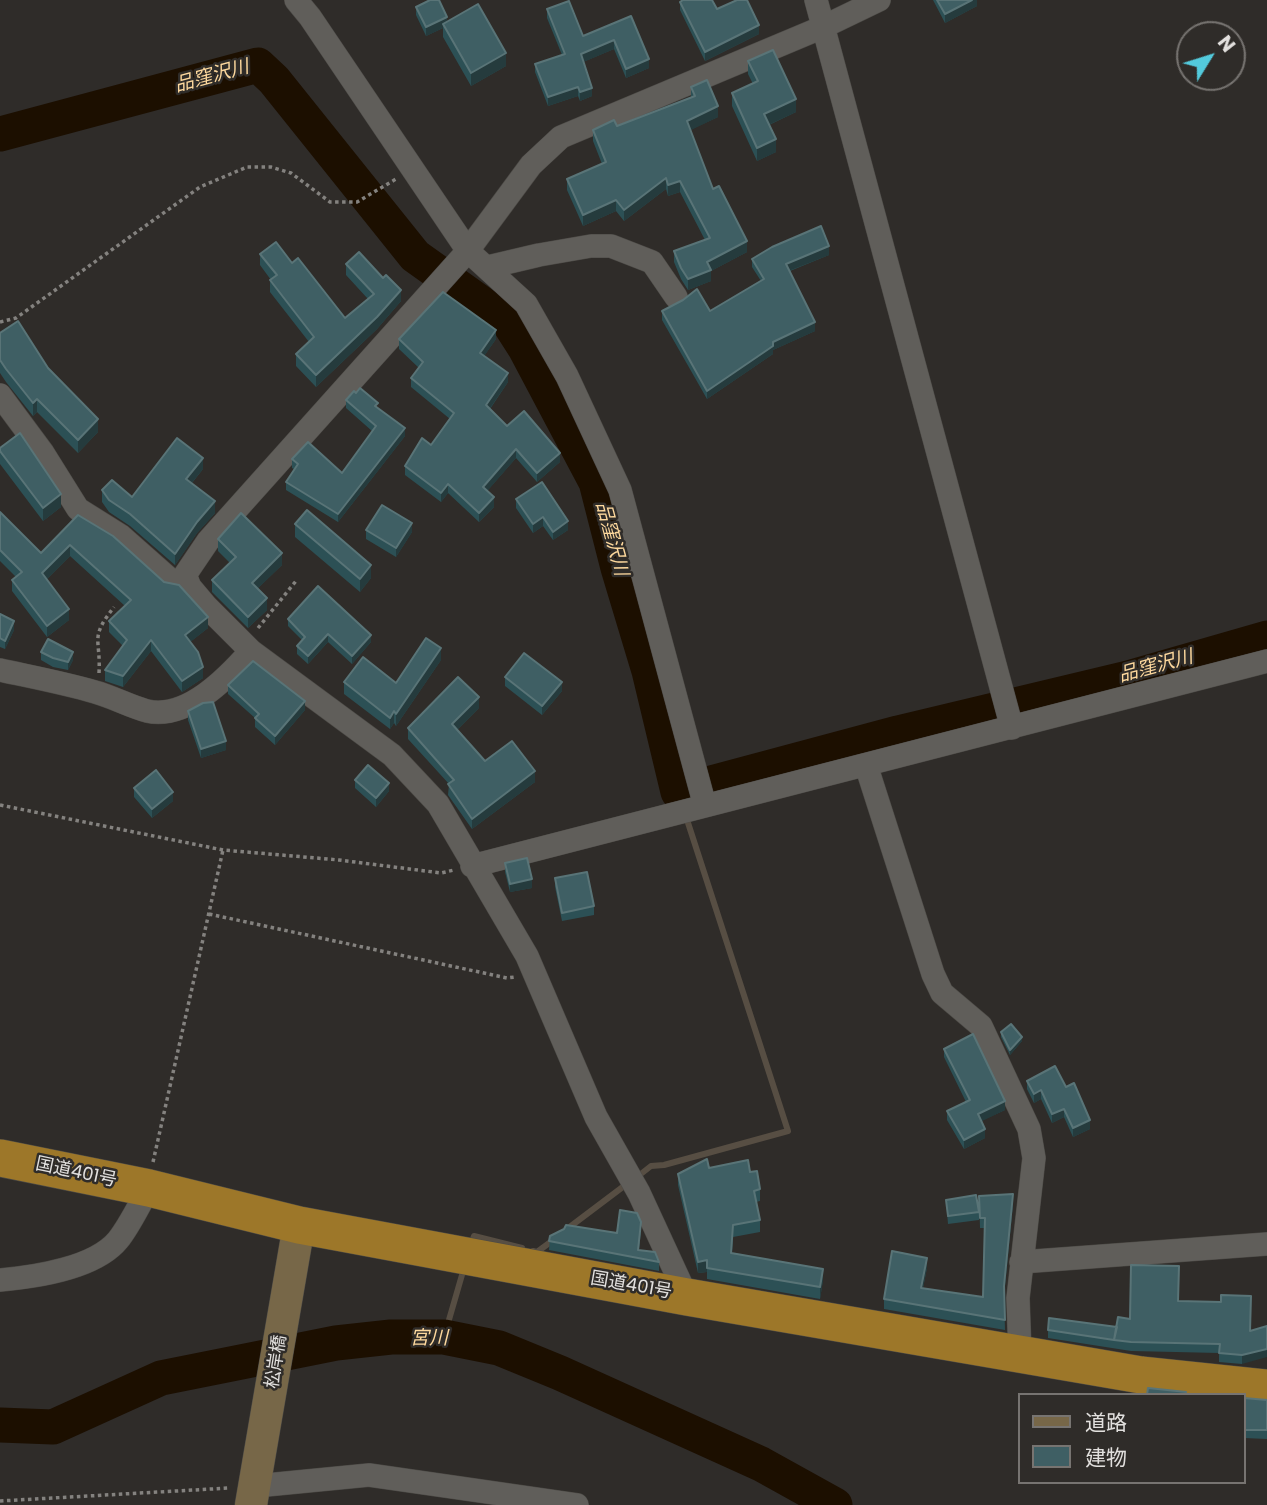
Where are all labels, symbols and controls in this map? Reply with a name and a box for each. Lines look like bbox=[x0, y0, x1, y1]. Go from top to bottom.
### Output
north arrow bbox=[1176, 21, 1246, 91]
text: N bbox=[1211, 30, 1241, 58]
water label: 品窪沢川 bbox=[172, 56, 252, 98]
water label: 品窪沢川 bbox=[590, 499, 632, 579]
water label: 品窪沢川 bbox=[1116, 646, 1196, 688]
street label: 国道401号 bbox=[33, 1154, 119, 1192]
street label: 国道401号 bbox=[589, 1268, 673, 1304]
water label: 宮川 bbox=[410, 1328, 448, 1350]
street label: 松岸橋 bbox=[262, 1334, 292, 1390]
legend bbox=[1018, 1393, 1246, 1484]
text: 道路 bbox=[1085, 1408, 1127, 1437]
text: 建物 bbox=[1085, 1443, 1127, 1472]

